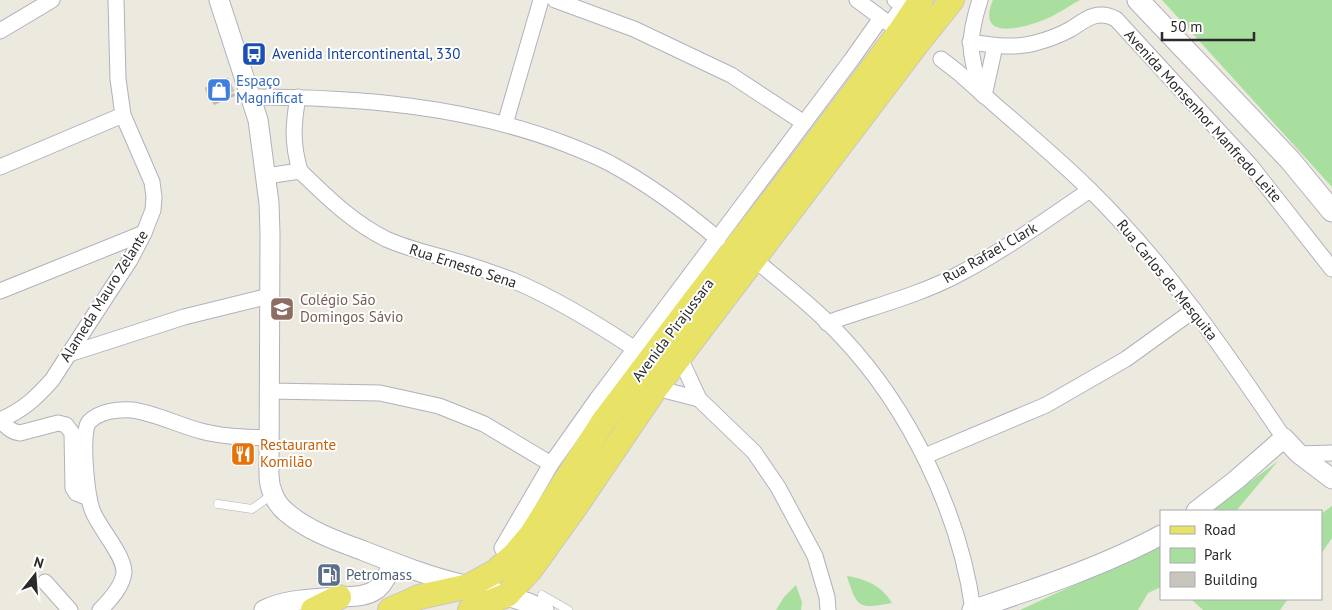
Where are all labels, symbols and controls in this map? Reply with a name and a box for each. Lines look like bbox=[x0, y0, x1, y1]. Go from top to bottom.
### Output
scale bar bbox=[1162, 10, 1254, 42]
text: 50 m bbox=[1170, 17, 1203, 36]
street label: Avenida Monsenhor Manfredo Leite bbox=[1121, 25, 1286, 206]
bus stop icon: Avenida Intercontinental, 330 bbox=[241, 41, 267, 67]
place label: Avenida Intercontinental, 330 bbox=[272, 44, 460, 63]
place label: Espaço Magníficat bbox=[236, 71, 303, 107]
shop icon: Espaço Magníficat bbox=[206, 77, 232, 103]
street label: Rua Carlos de Mesquita bbox=[1113, 215, 1222, 344]
street label: Rua Rafael Clark bbox=[939, 218, 1041, 287]
street label: Alameda Mauro Zelante bbox=[55, 226, 152, 365]
street label: Rua Ernesto Sena bbox=[407, 239, 519, 292]
street label: Avenida Pirajussara bbox=[628, 274, 718, 385]
place label: Colégio São Domingos Sávio bbox=[300, 290, 403, 326]
school or university icon: Colégio São Domingos Sávio bbox=[269, 296, 295, 322]
place label: Restaurante Komilão bbox=[260, 435, 336, 471]
restaurant icon: Restaurante Komilão bbox=[230, 441, 256, 467]
legend bbox=[1160, 510, 1322, 600]
text: Road bbox=[1204, 520, 1236, 539]
text: Park bbox=[1204, 545, 1232, 564]
north arrow bbox=[10, 550, 60, 600]
text: N bbox=[32, 553, 46, 573]
fuel station icon: Petromass bbox=[316, 562, 342, 588]
place label: Petromass bbox=[346, 565, 412, 584]
text: Building bbox=[1204, 570, 1258, 589]

